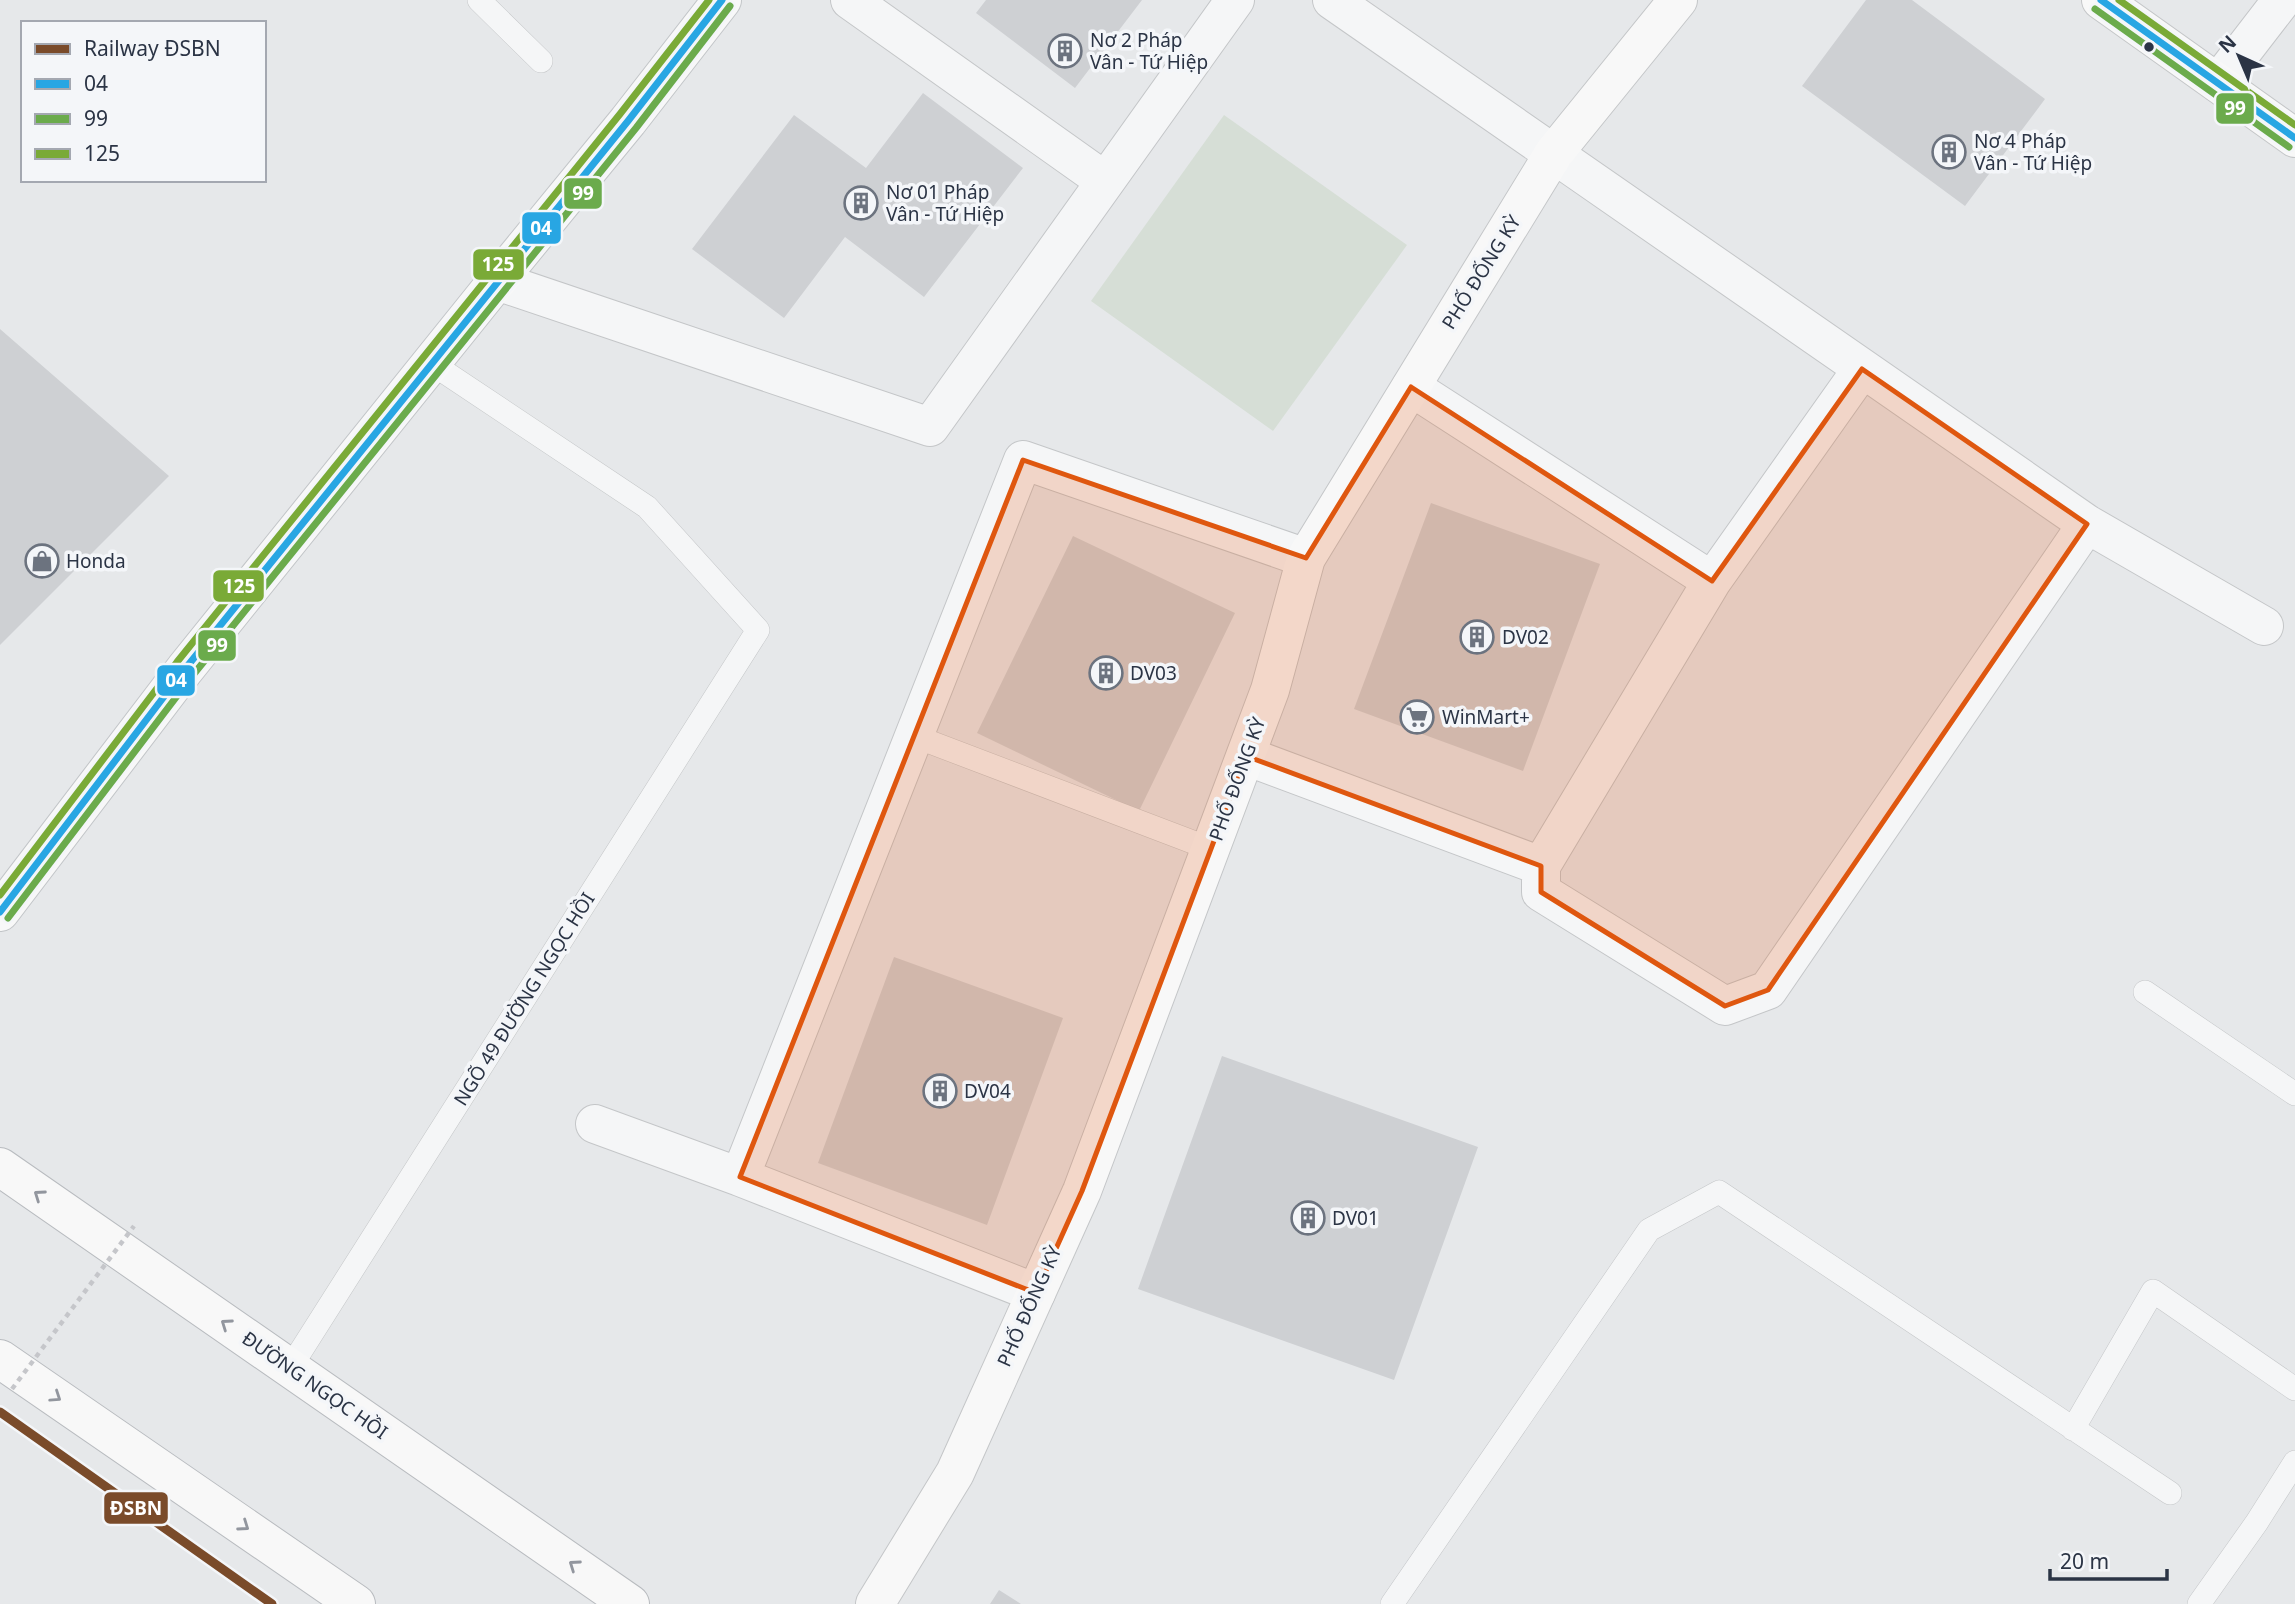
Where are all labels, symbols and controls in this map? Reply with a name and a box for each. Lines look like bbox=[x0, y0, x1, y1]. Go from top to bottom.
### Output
legend bbox=[21, 21, 266, 182]
north arrow bbox=[2204, 21, 2274, 91]
place label: Nơ 2 Pháp Vân - Tứ Hiệp bbox=[1090, 27, 1208, 75]
text: N bbox=[2213, 29, 2242, 58]
building icon: Nơ 2 Pháp Vân - Tứ Hiệp bbox=[1046, 32, 1084, 70]
text: Railway ĐSBN bbox=[84, 34, 221, 62]
unlabelled marker bbox=[2142, 40, 2156, 54]
text: 04 bbox=[84, 69, 108, 97]
line badge: 99 bbox=[2215, 92, 2255, 125]
text: 99 bbox=[2224, 95, 2246, 121]
text: 99 bbox=[84, 104, 108, 132]
place label: Nơ 4 Pháp Vân - Tứ Hiệp bbox=[1974, 128, 2092, 176]
building icon: Nơ 4 Pháp Vân - Tứ Hiệp bbox=[1930, 133, 1968, 171]
text: 125 bbox=[84, 139, 120, 167]
line badge: 99 bbox=[563, 177, 603, 210]
place label: Nơ 01 Pháp Vân - Tứ Hiệp bbox=[886, 179, 1004, 227]
text: 99 bbox=[572, 180, 594, 206]
building icon: Nơ 01 Pháp Vân - Tứ Hiệp bbox=[842, 184, 880, 222]
street label: PHỐ ĐỐNG KỲ bbox=[1436, 210, 1527, 334]
line badge: 04 bbox=[521, 211, 562, 245]
text: 04 bbox=[530, 215, 552, 241]
line badge: 125 bbox=[472, 248, 525, 281]
text: 125 bbox=[482, 251, 514, 277]
shop icon: Honda bbox=[23, 542, 61, 580]
place label: Honda bbox=[66, 548, 126, 574]
line badge: 125 bbox=[212, 569, 265, 603]
text: 125 bbox=[223, 573, 255, 599]
building icon: DV02 bbox=[1458, 618, 1496, 656]
place label: DV02 bbox=[1502, 624, 1549, 650]
line badge: 99 bbox=[197, 629, 237, 662]
text: 99 bbox=[206, 632, 228, 658]
building icon: DV03 bbox=[1087, 654, 1125, 692]
place label: DV03 bbox=[1130, 660, 1177, 686]
line badge: 04 bbox=[156, 664, 196, 697]
text: 04 bbox=[165, 667, 187, 693]
supermarket icon: WinMart+ bbox=[1398, 698, 1436, 736]
place label: WinMart+ bbox=[1442, 704, 1530, 730]
street label: PHỐ ĐỐNG KỲ bbox=[1203, 713, 1271, 844]
street label: NGÕ 49 ĐƯỜNG NGỌC HỒI bbox=[448, 887, 600, 1111]
building icon: DV04 bbox=[921, 1072, 959, 1110]
place label: DV04 bbox=[964, 1078, 1011, 1104]
one-way arrow bbox=[34, 1190, 47, 1203]
building icon: DV01 bbox=[1289, 1199, 1327, 1237]
place label: DV01 bbox=[1332, 1205, 1379, 1231]
street label: PHỐ ĐỐNG KỲ bbox=[991, 1241, 1067, 1371]
one-way arrow bbox=[221, 1320, 234, 1332]
street label: ĐƯỜNG NGỌC HỒI bbox=[237, 1325, 393, 1445]
one-way arrow bbox=[49, 1389, 62, 1402]
line badge: ĐSBN bbox=[103, 1491, 169, 1525]
text: ĐSBN bbox=[110, 1495, 162, 1521]
one-way arrow bbox=[236, 1518, 249, 1530]
scale bar bbox=[2050, 1538, 2167, 1582]
text: 20 m bbox=[2060, 1547, 2109, 1575]
one-way arrow bbox=[569, 1561, 582, 1573]

